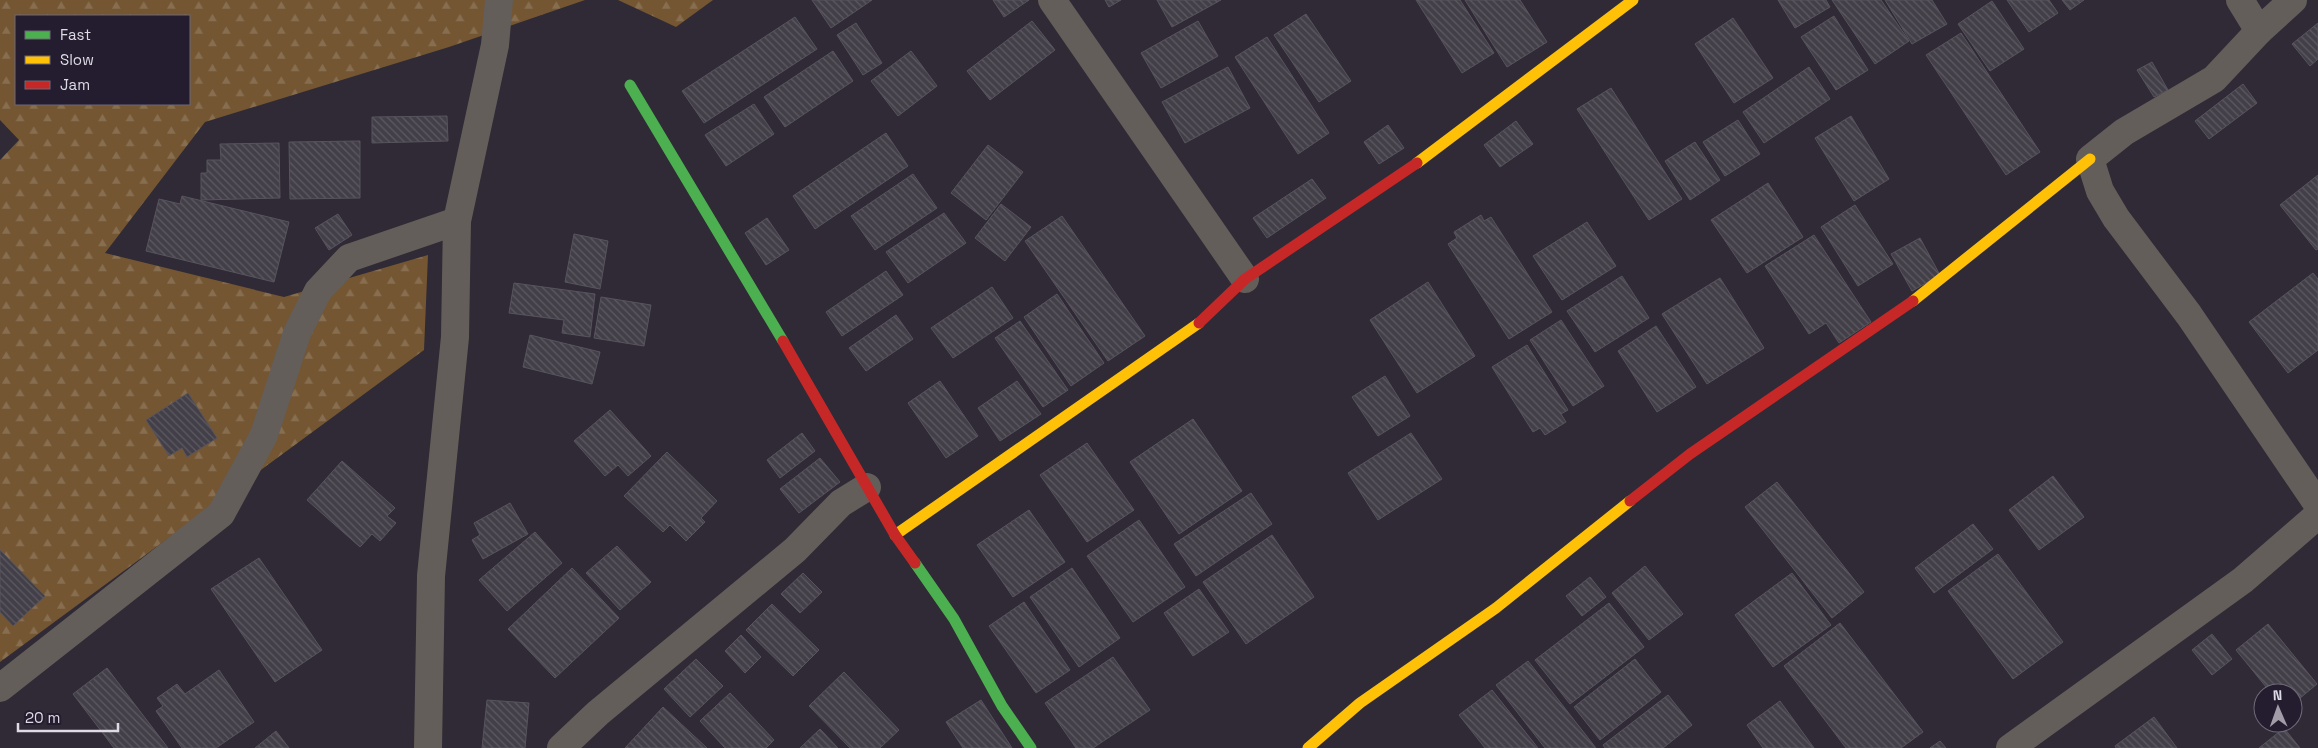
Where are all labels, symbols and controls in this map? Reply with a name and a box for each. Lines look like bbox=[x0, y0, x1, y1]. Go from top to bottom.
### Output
legend bbox=[15, 15, 190, 105]
text: Fast bbox=[60, 25, 91, 44]
text: Slow bbox=[60, 50, 94, 69]
text: Jam bbox=[60, 75, 90, 94]
north arrow bbox=[2253, 683, 2303, 733]
text: N bbox=[2273, 686, 2283, 704]
scale bar bbox=[18, 700, 118, 732]
text: 20 m bbox=[25, 708, 60, 727]

